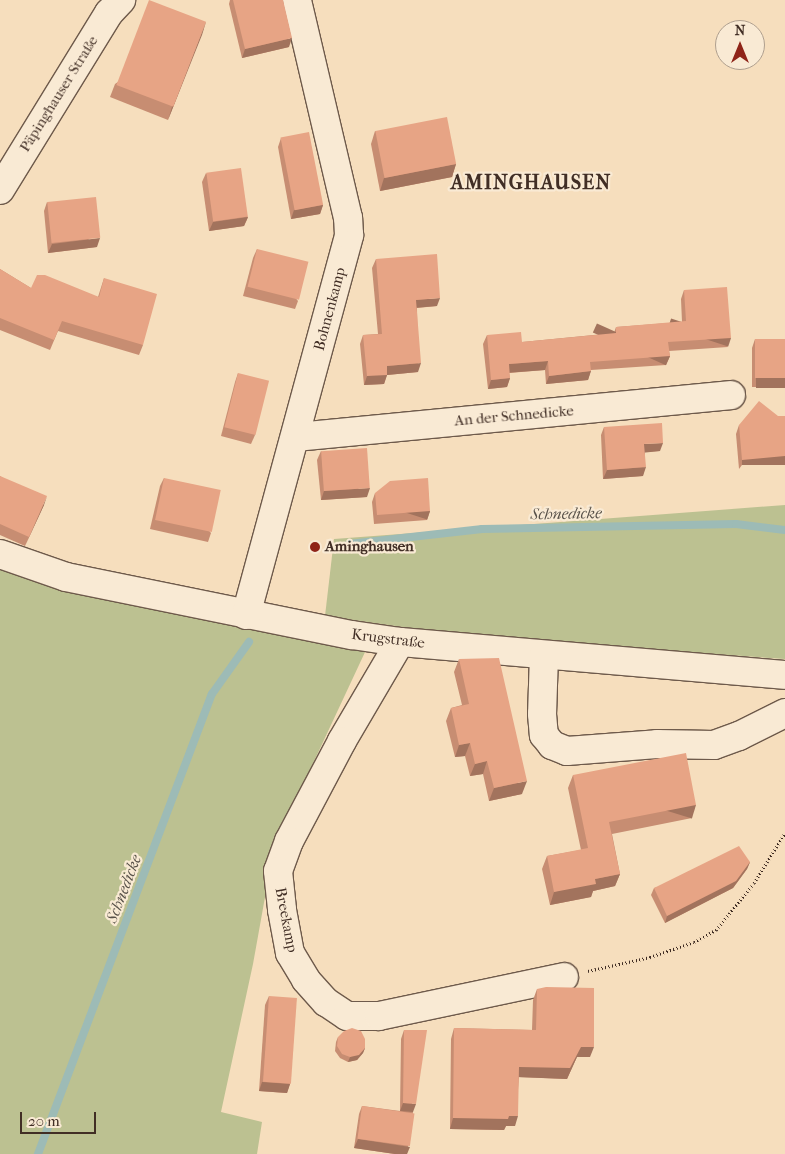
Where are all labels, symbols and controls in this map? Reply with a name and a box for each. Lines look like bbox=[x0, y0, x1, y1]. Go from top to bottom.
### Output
north arrow bbox=[715, 20, 765, 70]
text: N bbox=[735, 22, 745, 39]
street label: Päpinghauser Straße bbox=[16, 33, 102, 155]
district label: AMINGHAUSEN bbox=[449, 170, 613, 194]
street label: Bohnenkamp bbox=[310, 265, 350, 353]
street label: An der Schnedicke bbox=[454, 402, 574, 430]
water label: Schnedicke bbox=[530, 504, 602, 524]
place label: Aminghausen bbox=[325, 538, 414, 556]
marker: Aminghausen bbox=[309, 541, 321, 553]
street label: Krugstraße bbox=[350, 626, 426, 652]
water label: Schnedicke bbox=[102, 852, 146, 926]
street label: Breekamp bbox=[271, 886, 301, 954]
scale bar bbox=[22, 1102, 99, 1134]
text: 20 m bbox=[28, 1112, 60, 1130]

